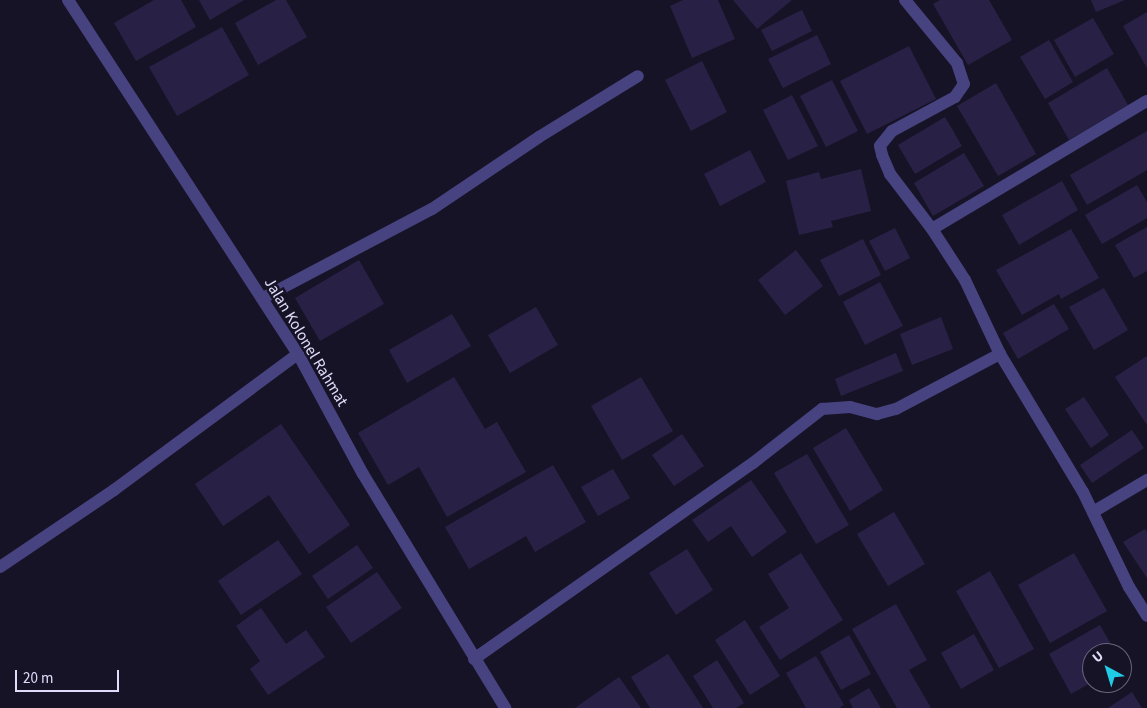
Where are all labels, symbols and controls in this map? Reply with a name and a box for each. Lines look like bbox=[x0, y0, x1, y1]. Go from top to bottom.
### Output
street label: Jalan Kolonel Rahmat bbox=[260, 274, 352, 410]
north arrow bbox=[1082, 643, 1132, 693]
text: U bbox=[1088, 646, 1108, 668]
scale bar bbox=[18, 660, 121, 692]
text: 20 m bbox=[23, 668, 53, 689]

